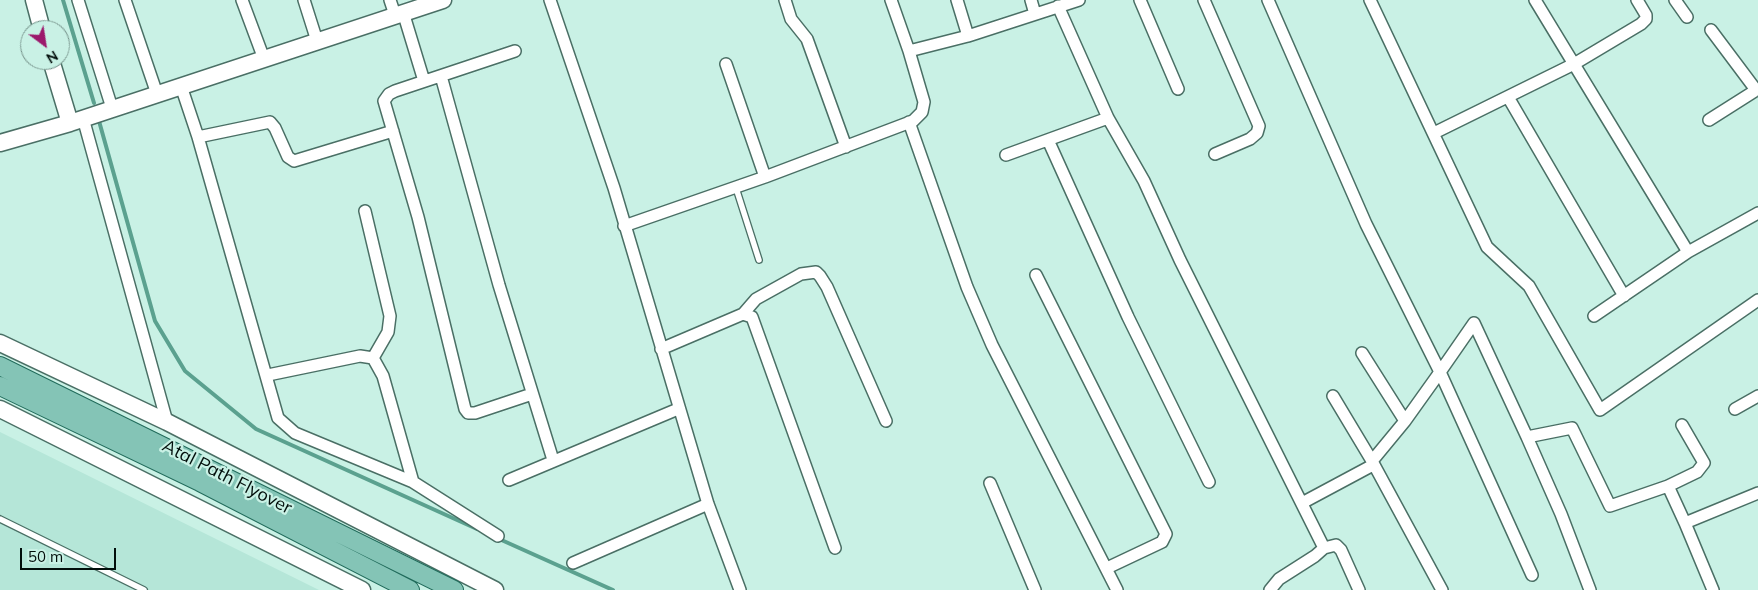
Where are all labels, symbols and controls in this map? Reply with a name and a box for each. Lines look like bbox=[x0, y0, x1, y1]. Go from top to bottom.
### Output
north arrow bbox=[20, 20, 70, 70]
text: N bbox=[43, 47, 61, 67]
street label: Atal Path Flyover bbox=[159, 435, 295, 519]
scale bar bbox=[22, 538, 119, 570]
text: 50 m bbox=[28, 547, 63, 566]

